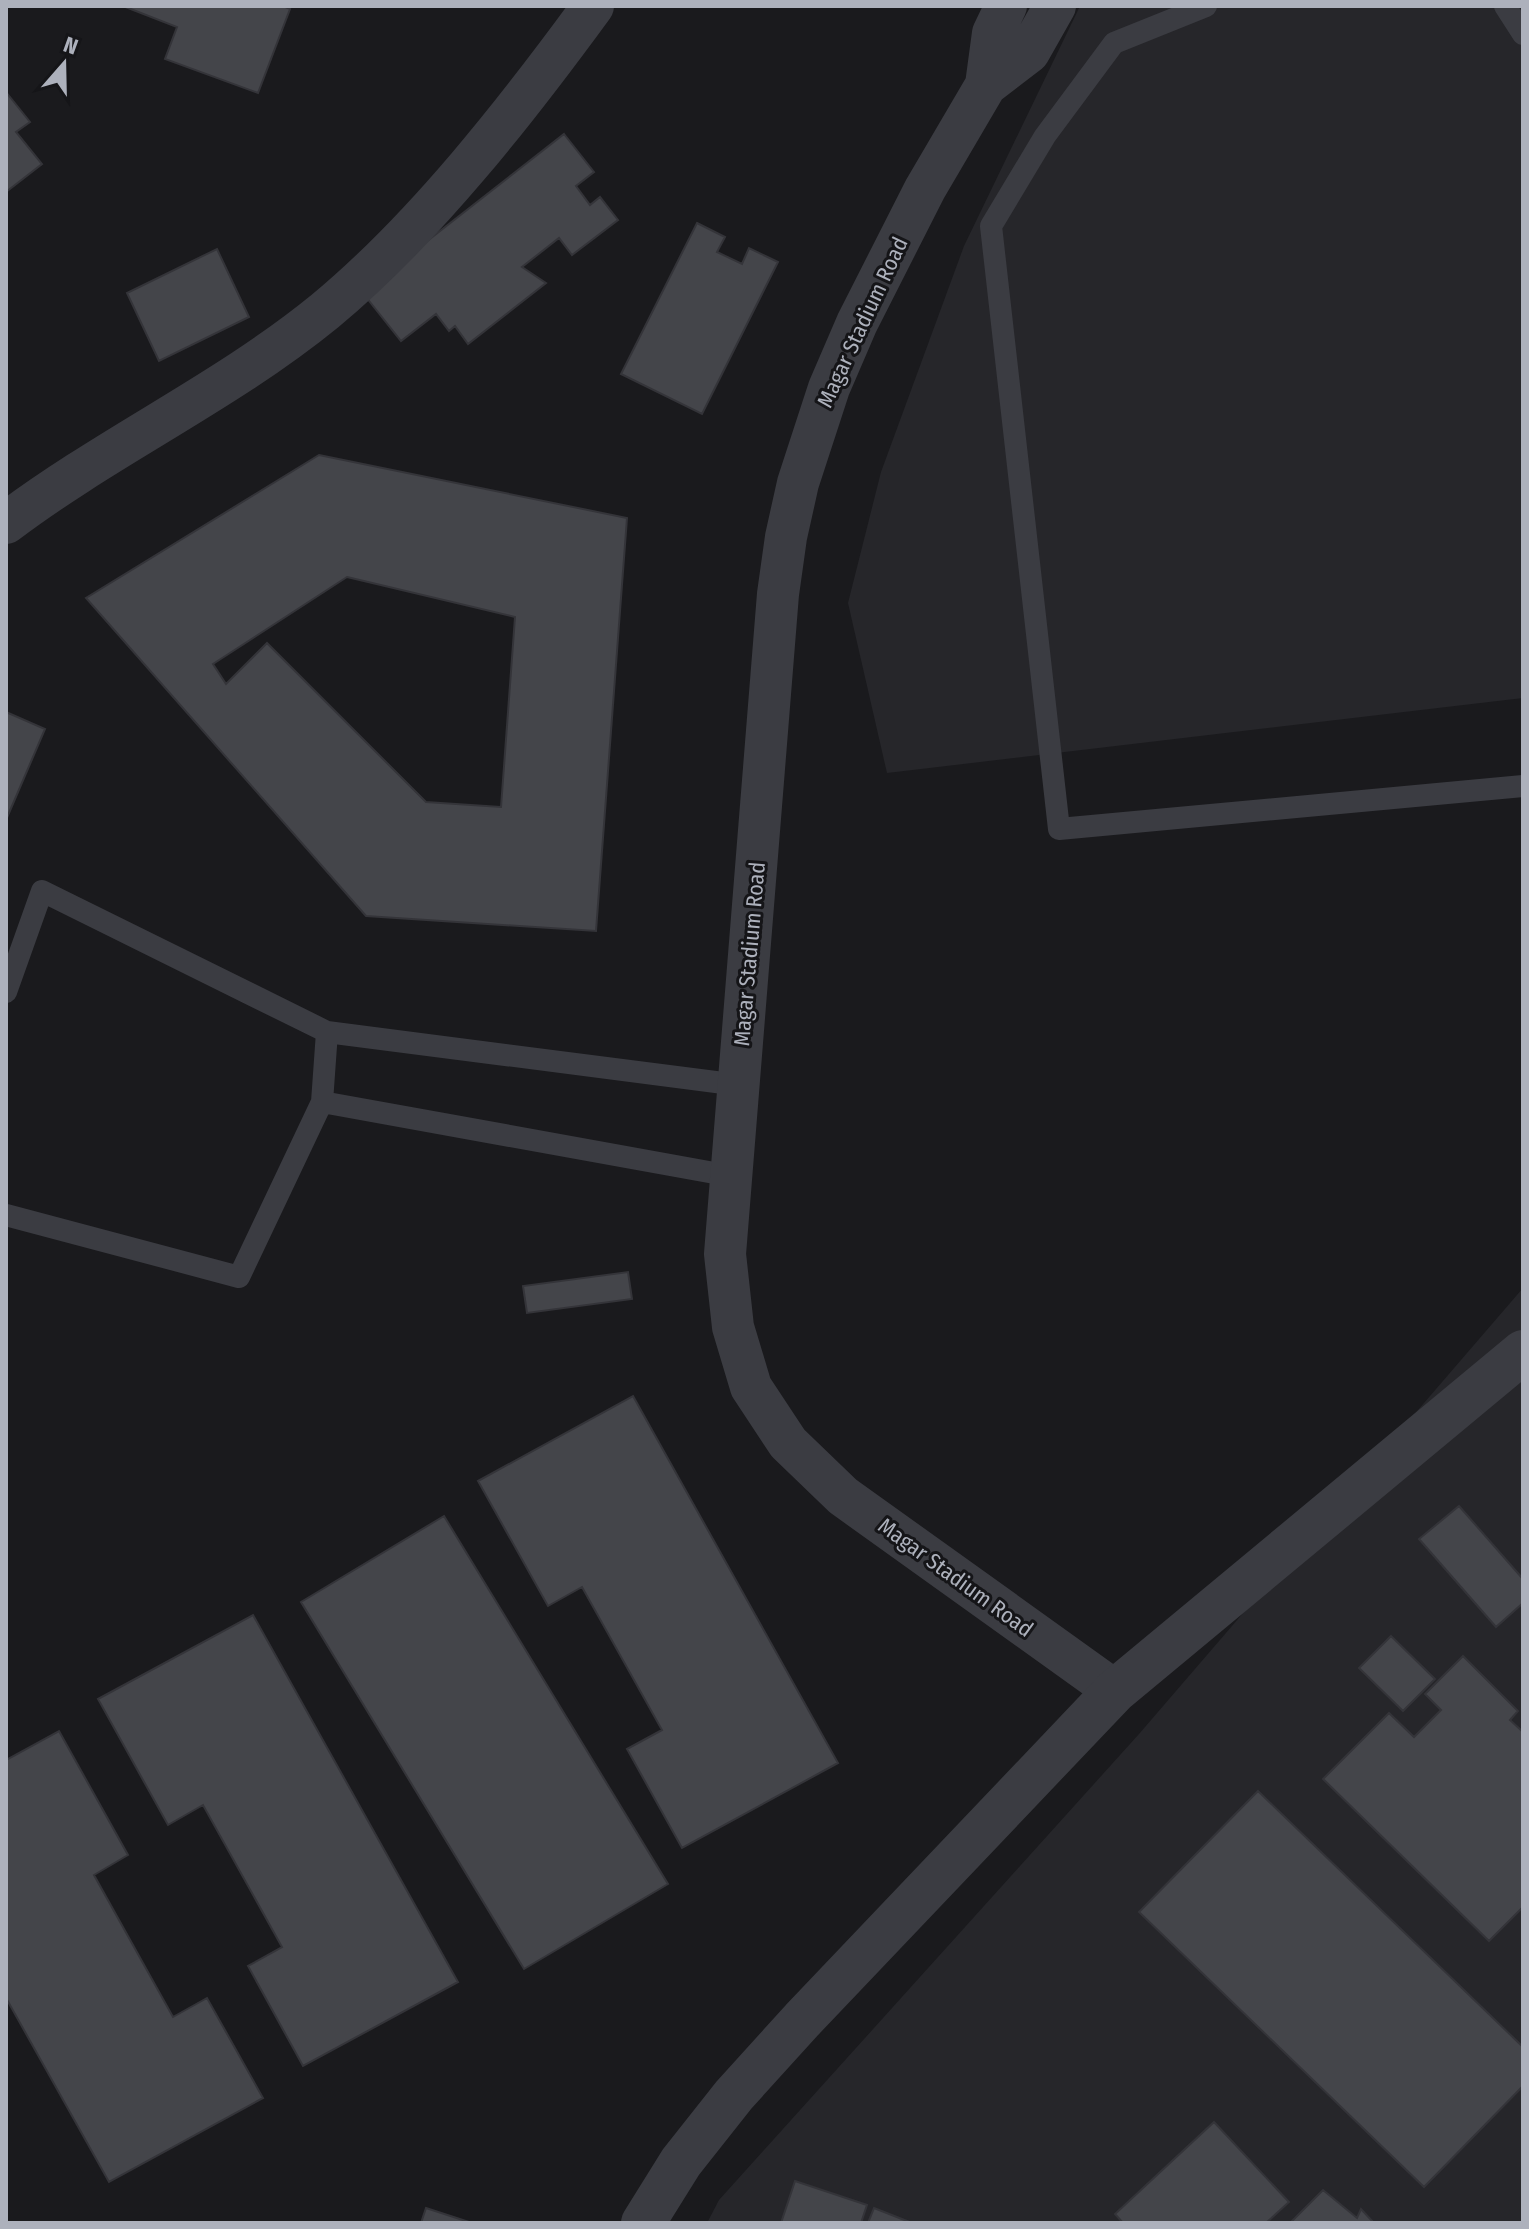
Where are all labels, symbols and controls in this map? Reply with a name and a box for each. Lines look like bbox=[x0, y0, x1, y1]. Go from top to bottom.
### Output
north arrow bbox=[24, 24, 104, 104]
text: N bbox=[60, 31, 81, 61]
street label: Magar Stadium Road bbox=[811, 233, 914, 412]
street label: Magar Stadium Road bbox=[728, 861, 771, 1047]
street label: Magar Stadium Road bbox=[873, 1512, 1038, 1643]

